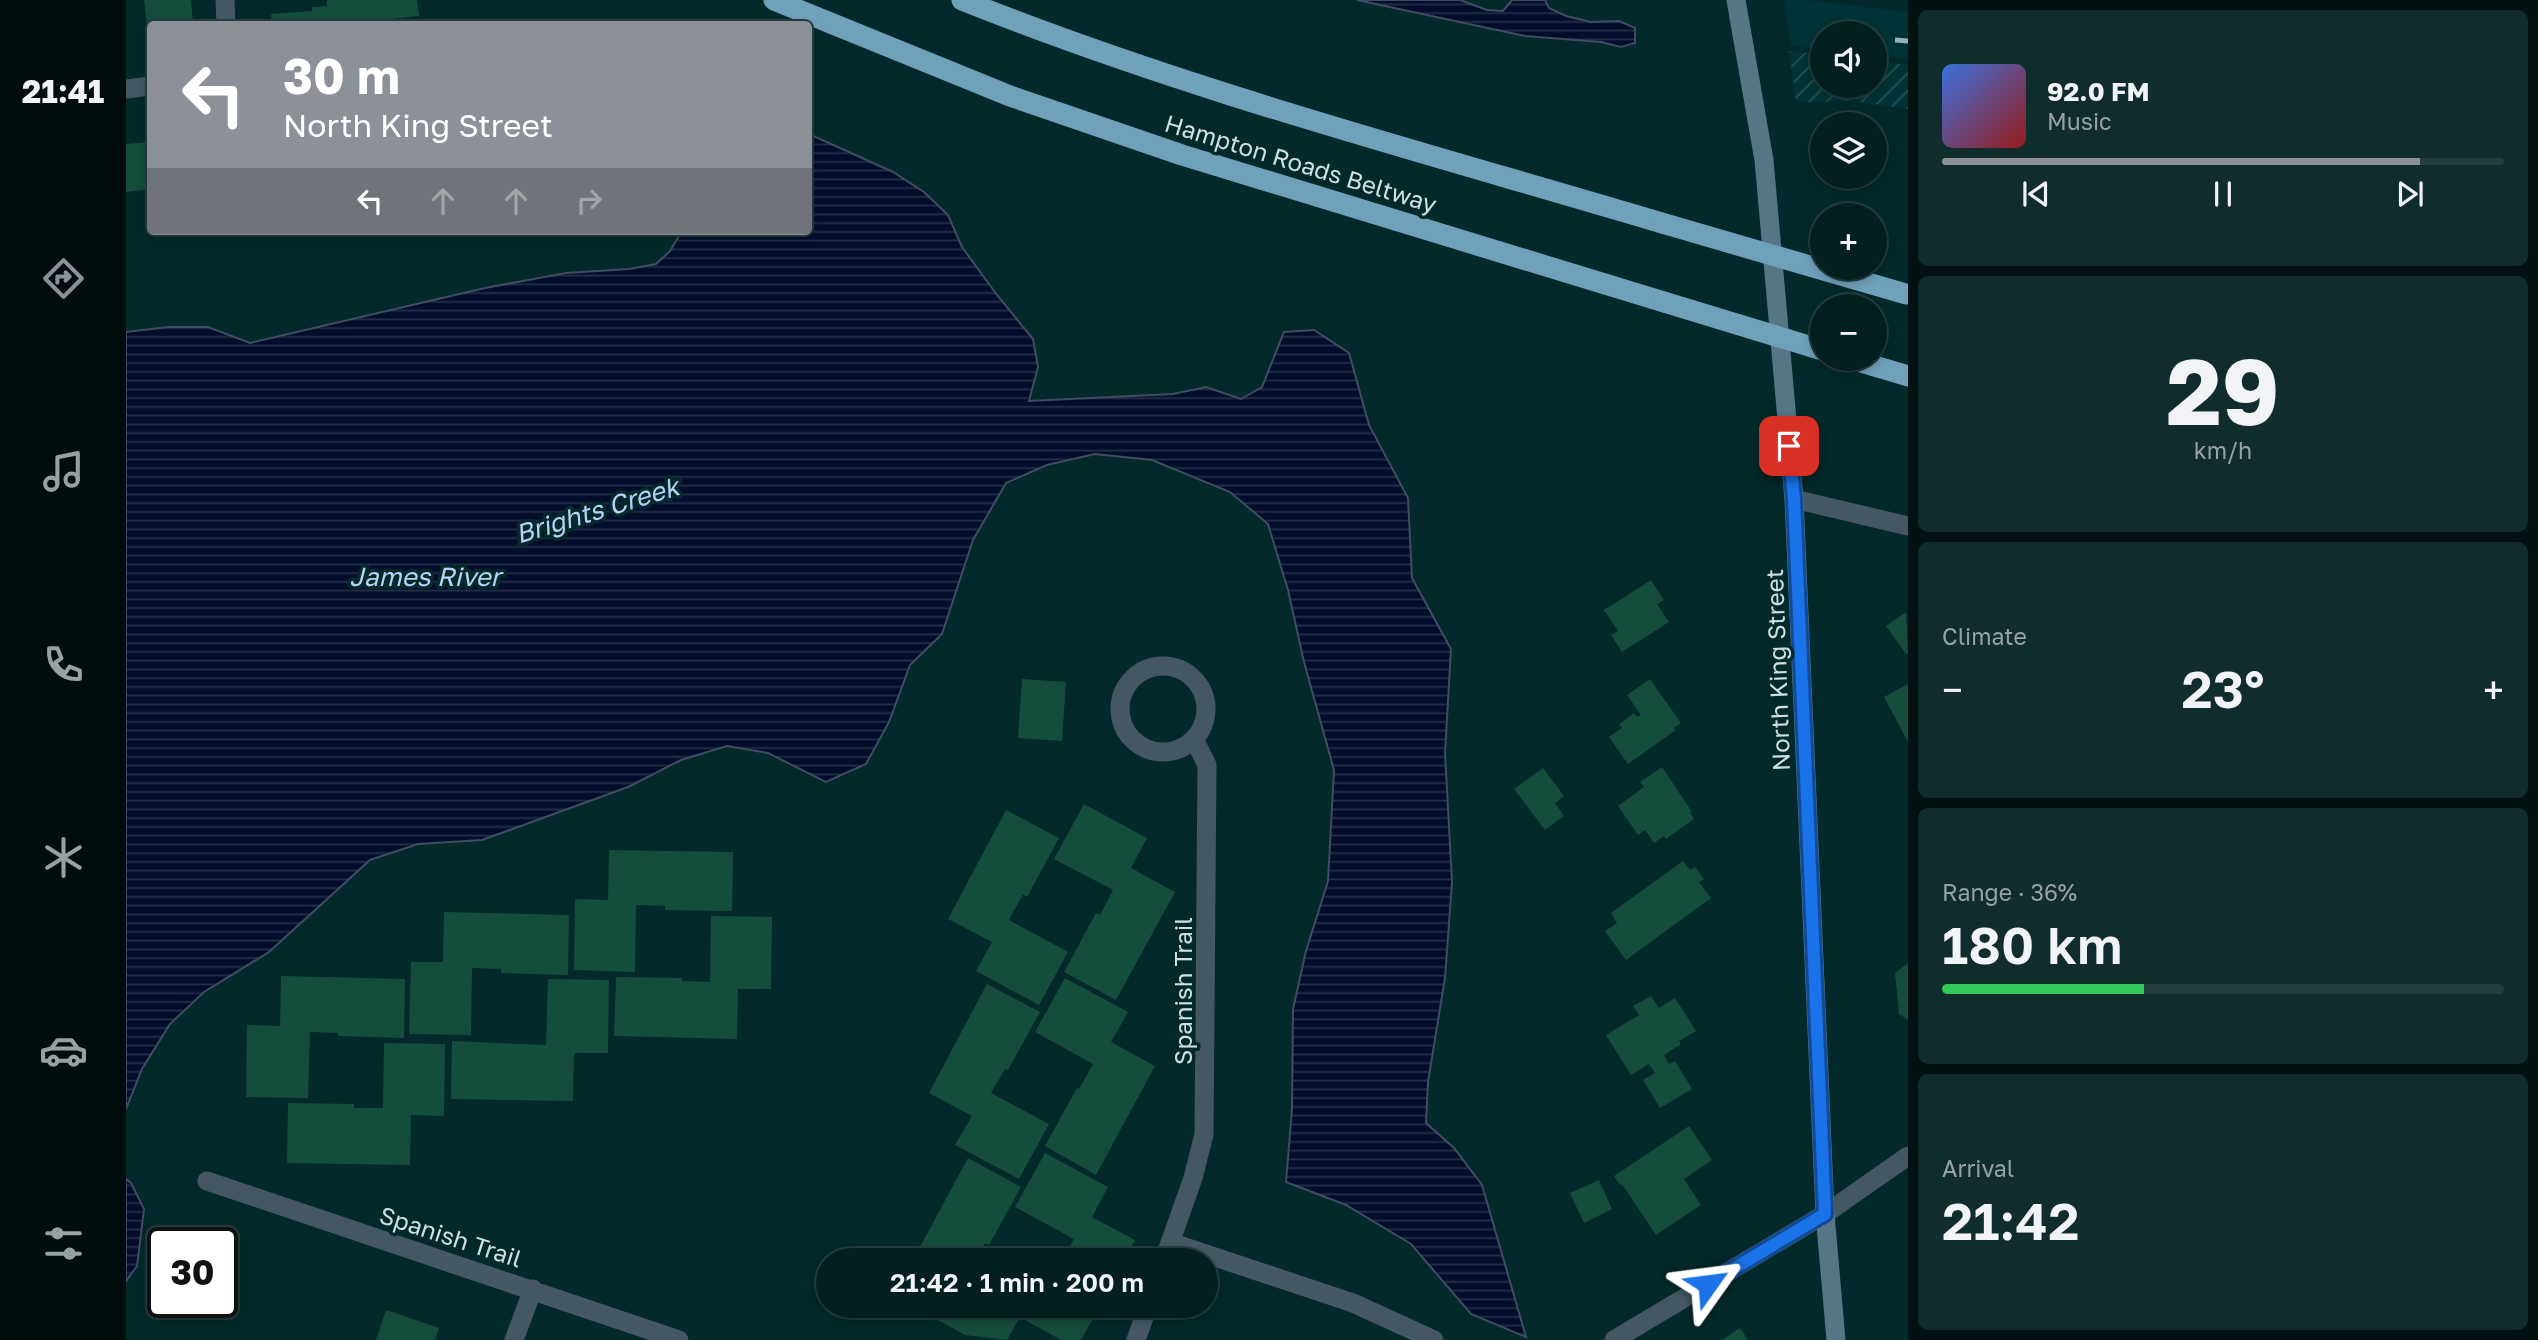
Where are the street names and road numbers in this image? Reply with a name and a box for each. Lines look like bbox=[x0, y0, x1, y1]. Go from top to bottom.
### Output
street label: Hampton Roads Beltway bbox=[1162, 108, 1440, 218]
street label: North King Street bbox=[1759, 568, 1795, 772]
street label: Spanish Trail bbox=[1168, 917, 1197, 1065]
street label: Spanish Trail bbox=[376, 1199, 526, 1273]

